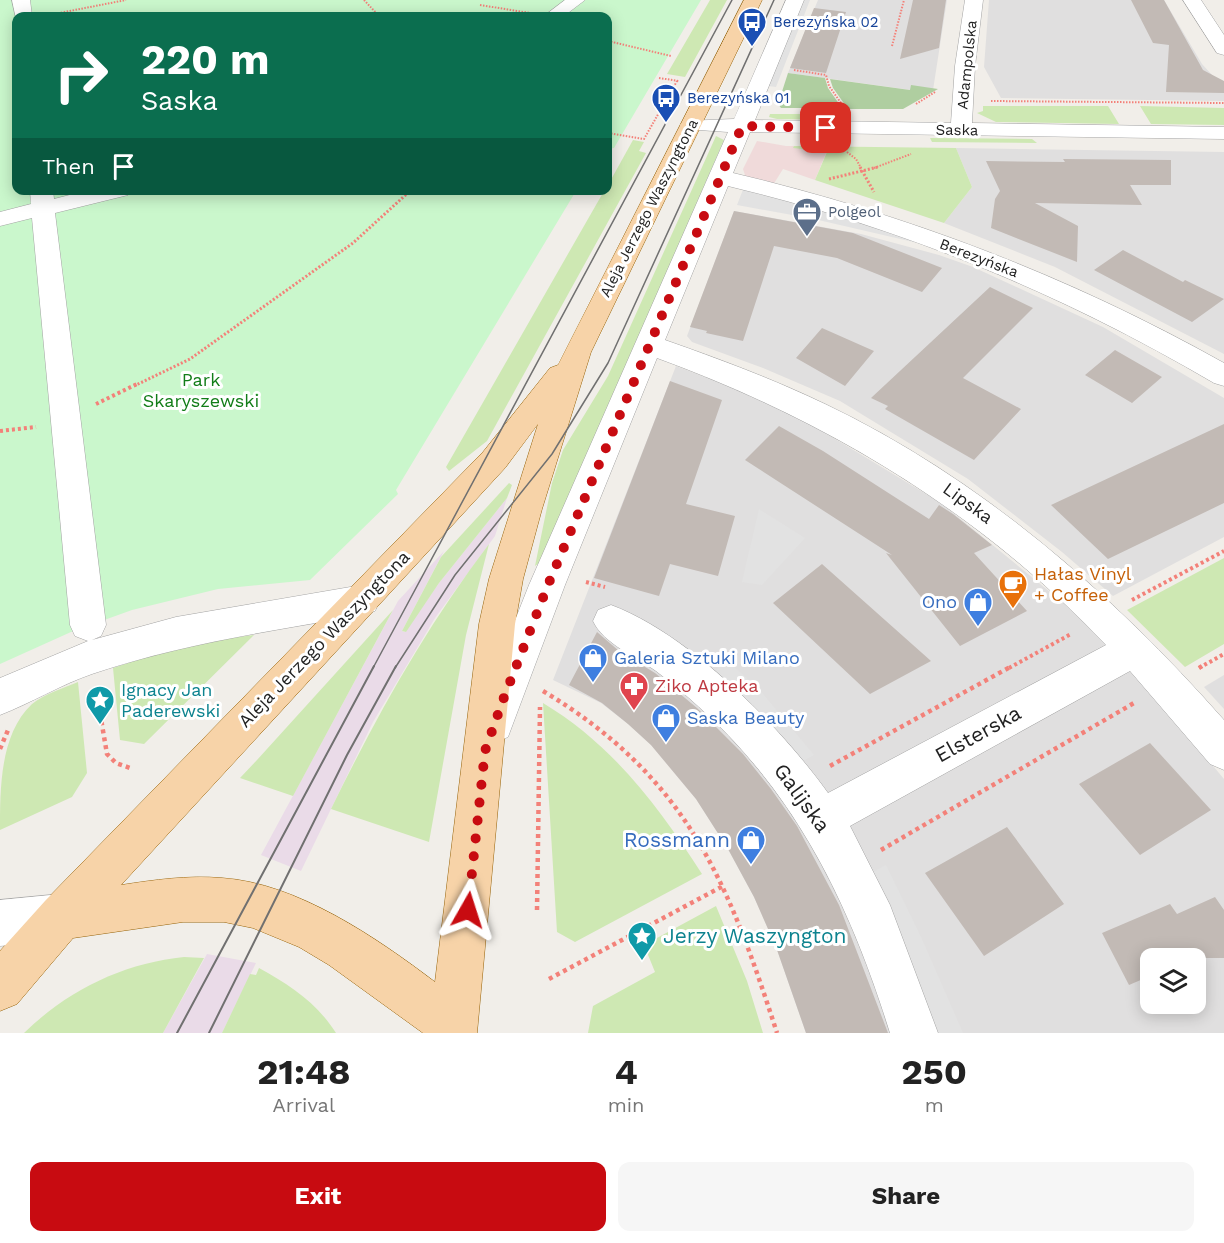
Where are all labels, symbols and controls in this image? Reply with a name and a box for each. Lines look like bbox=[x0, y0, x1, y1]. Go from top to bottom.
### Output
bus stop icon: Berezyńska 02 bbox=[736, 6, 768, 48]
place label: Berezyńska 02 bbox=[773, 13, 879, 31]
street label: Adampolska bbox=[953, 19, 981, 111]
text: 220 m bbox=[141, 35, 270, 84]
icon: right bbox=[42, 36, 120, 114]
bus stop icon: Berezyńska 01 bbox=[650, 82, 682, 124]
text: Saska bbox=[141, 85, 218, 117]
place label: Berezyńska 01 bbox=[687, 89, 790, 107]
pin bbox=[800, 102, 851, 153]
icon: arrive bbox=[809, 111, 842, 144]
street label: Aleja Jerzego Waszyngtona bbox=[596, 115, 702, 300]
street label: Saska bbox=[935, 121, 979, 139]
icon: arrive bbox=[107, 150, 140, 183]
text: Then bbox=[42, 154, 95, 179]
office icon: Polgeol bbox=[791, 196, 823, 238]
place label: Polgeol bbox=[828, 203, 881, 221]
street label: Berezyńska bbox=[937, 235, 1021, 281]
park label: Park Skaryszewski bbox=[143, 369, 259, 411]
street label: Lipska bbox=[939, 477, 997, 528]
street label: Aleja Jerzego Waszyngtona bbox=[234, 546, 414, 731]
place label: Hałas Vinyl + Coffee bbox=[1034, 563, 1132, 605]
cafe icon: Hałas Vinyl + Coffee bbox=[997, 568, 1029, 610]
shop icon: Ono bbox=[962, 586, 994, 628]
place label: Ono bbox=[922, 591, 957, 612]
shop icon: Galeria Sztuki Milano bbox=[577, 642, 609, 684]
place label: Galeria Sztuki Milano bbox=[614, 647, 800, 668]
pharmacy icon: Ziko Apteka bbox=[618, 670, 650, 712]
place label: Ziko Apteka bbox=[655, 675, 758, 696]
place label: Ignacy Jan Paderewski bbox=[121, 679, 220, 721]
place icon: Ignacy Jan Paderewski bbox=[84, 684, 116, 726]
street label: Elsterska bbox=[930, 700, 1025, 767]
shop icon: Saska Beauty bbox=[650, 702, 682, 744]
place label: Saska Beauty bbox=[687, 707, 805, 728]
street label: Galijska bbox=[769, 758, 836, 837]
shop icon: Rossmann bbox=[735, 824, 767, 866]
place label: Rossmann bbox=[624, 827, 730, 852]
position arrow bbox=[436, 878, 500, 942]
place icon: Jerzy Waszyngton bbox=[626, 920, 658, 962]
place label: Jerzy Waszyngton bbox=[663, 923, 847, 948]
map controls bbox=[1140, 948, 1206, 1014]
button: layers bbox=[1140, 948, 1206, 1014]
text: 21:48 bbox=[257, 1051, 351, 1093]
text: 4 bbox=[614, 1051, 638, 1093]
text: 250 bbox=[901, 1051, 967, 1093]
text: Arrival bbox=[273, 1093, 335, 1117]
text: min bbox=[608, 1093, 644, 1117]
text: m bbox=[925, 1093, 944, 1117]
button: Exit bbox=[30, 1162, 606, 1231]
button: Share bbox=[618, 1162, 1194, 1231]

